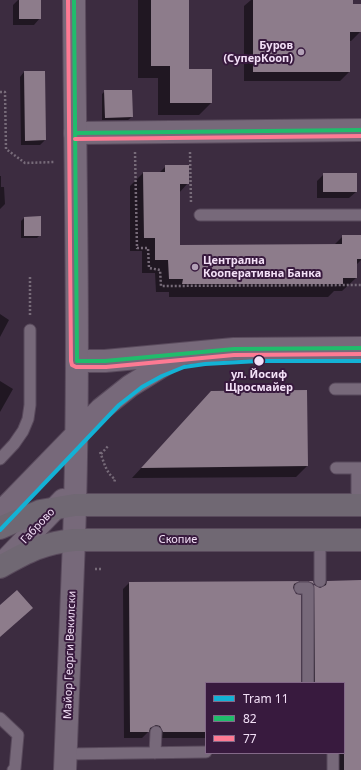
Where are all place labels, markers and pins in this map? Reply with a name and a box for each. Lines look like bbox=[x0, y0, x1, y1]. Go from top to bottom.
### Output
place label: Буров (СуперКооп) bbox=[223, 39, 293, 65]
marker: Буров (СуперКооп) bbox=[296, 47, 306, 57]
place label: Централна Кооперативна Банка bbox=[203, 254, 321, 280]
marker: Централна Кооперативна Банка bbox=[190, 262, 200, 272]
marker: ул. Йосиф Щросмайер bbox=[252, 354, 266, 368]
place label: ул. Йосиф Щросмайер bbox=[225, 368, 293, 394]

